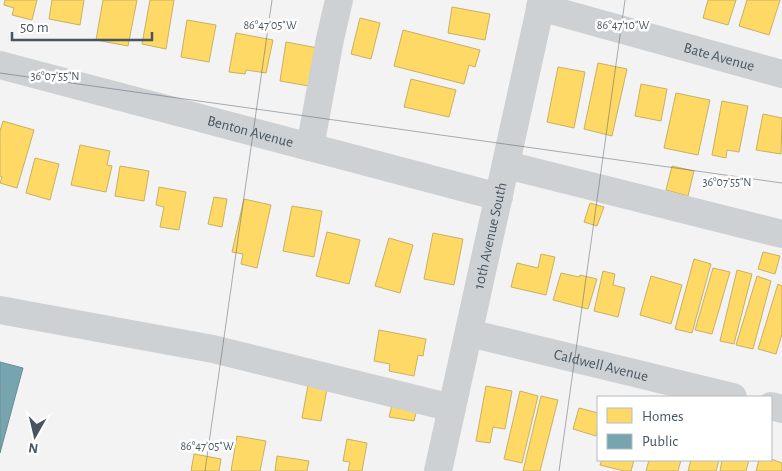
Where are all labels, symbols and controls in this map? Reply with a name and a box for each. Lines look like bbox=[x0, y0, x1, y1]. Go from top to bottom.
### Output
scale bar bbox=[12, 10, 152, 42]
text: 86°47'05"W bbox=[243, 19, 297, 31]
text: 86°47'10"W bbox=[597, 19, 649, 31]
text: 50 m bbox=[20, 20, 49, 35]
street label: Bate Avenue bbox=[682, 40, 756, 74]
text: 36°07'55"N bbox=[30, 70, 80, 82]
street label: Benton Avenue bbox=[206, 113, 295, 150]
text: 36°07'55"N bbox=[702, 176, 752, 188]
street label: 10th Avenue South bbox=[471, 181, 510, 291]
street label: Caldwell Avenue bbox=[552, 347, 650, 384]
legend bbox=[597, 396, 772, 461]
text: Homes bbox=[642, 409, 684, 424]
north arrow bbox=[10, 411, 60, 461]
text: Public bbox=[642, 434, 678, 449]
text: N bbox=[28, 440, 39, 455]
text: 86°47'05"W bbox=[180, 440, 234, 452]

